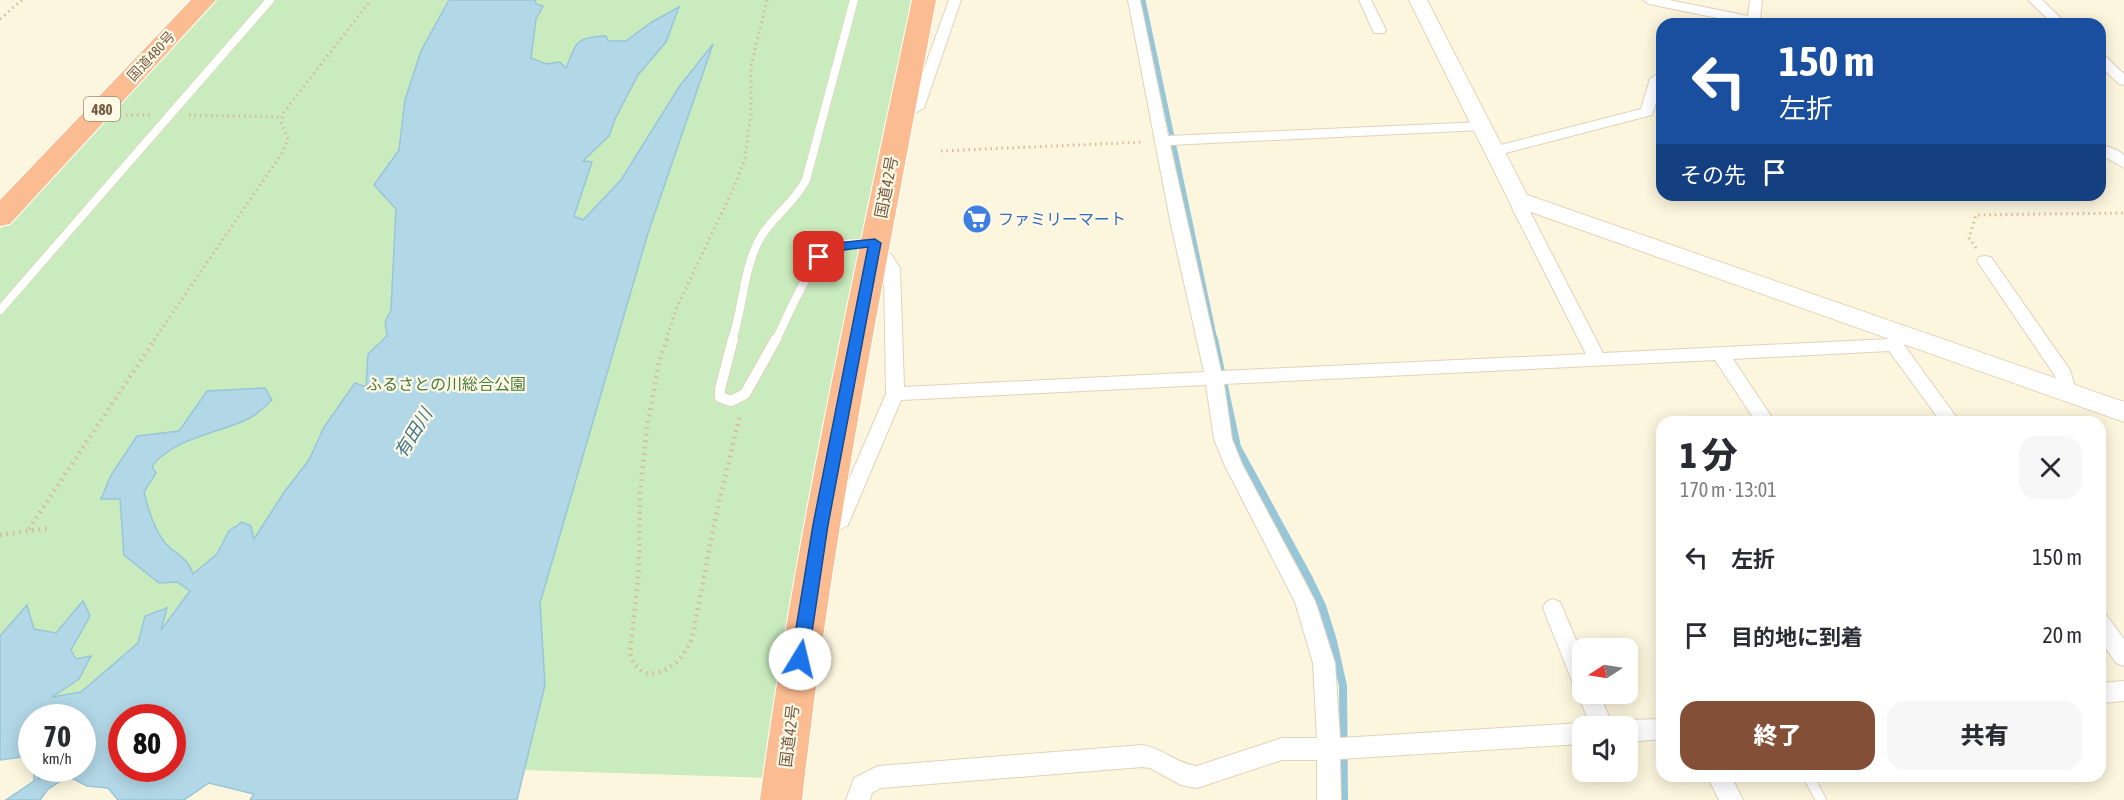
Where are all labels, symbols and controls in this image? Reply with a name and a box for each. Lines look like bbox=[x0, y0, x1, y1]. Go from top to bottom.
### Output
street label: 国道480号 bbox=[124, 28, 178, 84]
text: 150 m bbox=[1779, 37, 1874, 85]
icon: left bbox=[1680, 42, 1758, 120]
text: 左折 bbox=[1779, 93, 1833, 124]
road number: 480 bbox=[84, 97, 120, 121]
street label: 国道42号 bbox=[871, 154, 901, 220]
icon: arrive bbox=[1758, 156, 1791, 189]
text: その先 bbox=[1680, 162, 1746, 188]
supermarket icon: ファミリーマート bbox=[961, 203, 993, 235]
place label: ファミリーマート bbox=[998, 210, 1126, 228]
pin bbox=[793, 231, 844, 282]
icon: arrive bbox=[802, 240, 835, 273]
park label: ふるさとの川総合公園 bbox=[366, 375, 526, 393]
water label: 有田川 bbox=[390, 403, 437, 461]
text: 1 分 bbox=[1680, 434, 1738, 476]
button: close bbox=[2019, 436, 2082, 499]
text: 170 m · 13:01 bbox=[1680, 478, 1777, 501]
icon: left bbox=[1680, 541, 1713, 574]
text: 150 m bbox=[2032, 544, 2082, 570]
text: 左折 bbox=[1731, 546, 1775, 572]
icon: arrive bbox=[1680, 619, 1713, 652]
text: 20 m bbox=[2042, 622, 2082, 648]
text: 目的地に到着 bbox=[1731, 624, 1863, 650]
position arrow bbox=[768, 627, 832, 691]
north arrow bbox=[1572, 638, 1638, 704]
map controls bbox=[1572, 638, 1638, 782]
button: 終了 bbox=[1680, 701, 1875, 770]
button: 共有 bbox=[1887, 701, 2082, 770]
speed limit sign: 80 bbox=[108, 704, 186, 782]
street label: 国道42号 bbox=[776, 704, 802, 768]
button: sound bbox=[1572, 716, 1638, 782]
text: 70 bbox=[43, 719, 71, 753]
text: km/h bbox=[42, 750, 72, 767]

